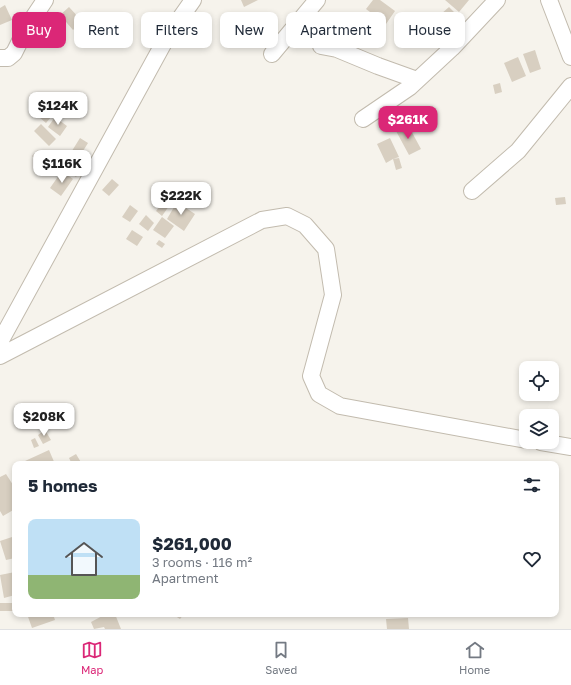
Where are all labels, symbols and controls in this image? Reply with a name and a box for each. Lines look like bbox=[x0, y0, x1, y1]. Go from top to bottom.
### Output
chip: Buy bbox=[12, 12, 66, 48]
chip: Rent bbox=[74, 12, 133, 48]
chip: Filters bbox=[141, 12, 212, 48]
chip: New bbox=[220, 12, 278, 48]
chip: Apartment bbox=[286, 12, 386, 48]
chip: House bbox=[394, 12, 465, 48]
pin: $124K bbox=[30, 92, 86, 126]
text: $124K bbox=[38, 97, 78, 113]
pin: $261K bbox=[380, 106, 436, 140]
text: $261K bbox=[387, 111, 429, 127]
pin: $116K bbox=[34, 150, 90, 184]
text: $116K bbox=[42, 155, 82, 171]
pin: $222K bbox=[153, 182, 209, 216]
text: $222K bbox=[160, 187, 202, 203]
map controls bbox=[519, 361, 559, 449]
button: locate bbox=[519, 361, 559, 401]
pin: $208K bbox=[16, 403, 72, 437]
text: $208K bbox=[23, 408, 65, 424]
button: layers bbox=[519, 409, 559, 449]
icon: filters bbox=[521, 474, 543, 496]
text: 5 homes bbox=[28, 475, 98, 496]
text: $261,000 bbox=[152, 533, 232, 554]
icon: home bbox=[60, 535, 108, 583]
icon: heart bbox=[521, 548, 543, 570]
text: 3 rooms · 116 m² bbox=[152, 554, 252, 570]
text: Apartment bbox=[152, 570, 219, 586]
tab: Map bbox=[81, 639, 103, 676]
tab: Saved bbox=[265, 639, 297, 676]
tab: Home bbox=[459, 639, 490, 676]

